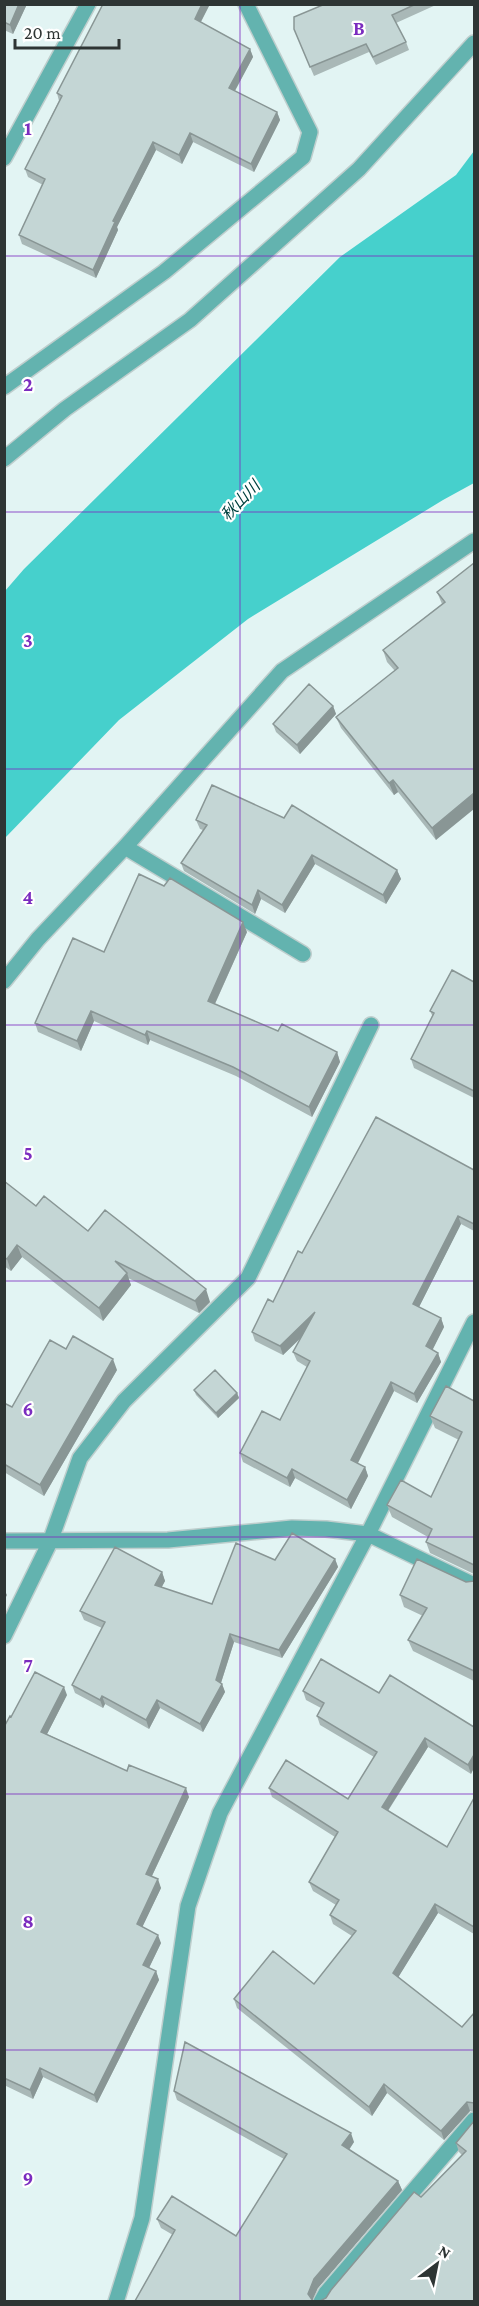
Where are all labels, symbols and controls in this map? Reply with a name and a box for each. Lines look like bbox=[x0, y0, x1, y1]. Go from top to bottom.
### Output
scale bar bbox=[15, 12, 118, 50]
text: B bbox=[353, 17, 365, 39]
text: 20 m bbox=[24, 23, 61, 43]
text: 1 bbox=[24, 117, 32, 139]
text: 2 bbox=[23, 373, 33, 395]
water label: 秋山川 bbox=[218, 476, 265, 524]
text: 3 bbox=[23, 629, 33, 651]
text: 4 bbox=[23, 886, 34, 908]
text: 5 bbox=[23, 1142, 33, 1164]
text: 6 bbox=[23, 1398, 33, 1420]
text: 7 bbox=[23, 1654, 33, 1676]
text: 8 bbox=[22, 1910, 34, 1932]
text: 9 bbox=[23, 2167, 33, 2189]
north arrow bbox=[407, 2234, 467, 2294]
text: N bbox=[436, 2242, 454, 2262]

